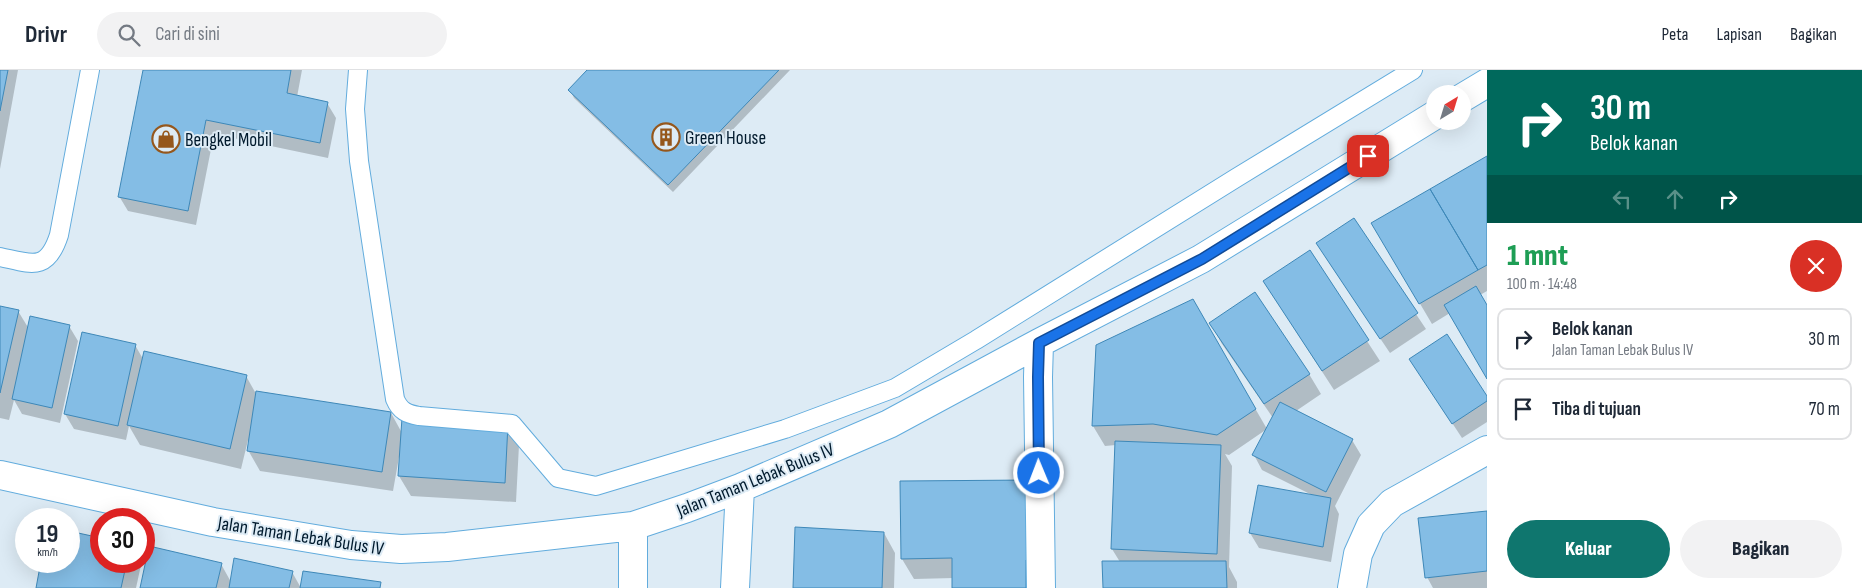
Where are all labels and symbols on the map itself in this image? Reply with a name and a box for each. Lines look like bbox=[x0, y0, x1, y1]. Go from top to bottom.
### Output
north arrow bbox=[1426, 85, 1471, 130]
building icon: Green House bbox=[651, 122, 681, 152]
shop icon: Bengkel Mobil bbox=[151, 124, 181, 154]
place label: Green House bbox=[685, 127, 766, 150]
place label: Bengkel Mobil bbox=[185, 129, 272, 152]
pin bbox=[1347, 135, 1389, 177]
street label: Jalan Taman Lebak Bulus IV bbox=[673, 438, 838, 523]
position arrow bbox=[1012, 446, 1064, 498]
speed limit sign: 30 bbox=[90, 508, 155, 573]
street label: Jalan Taman Lebak Bulus IV bbox=[215, 512, 386, 561]

